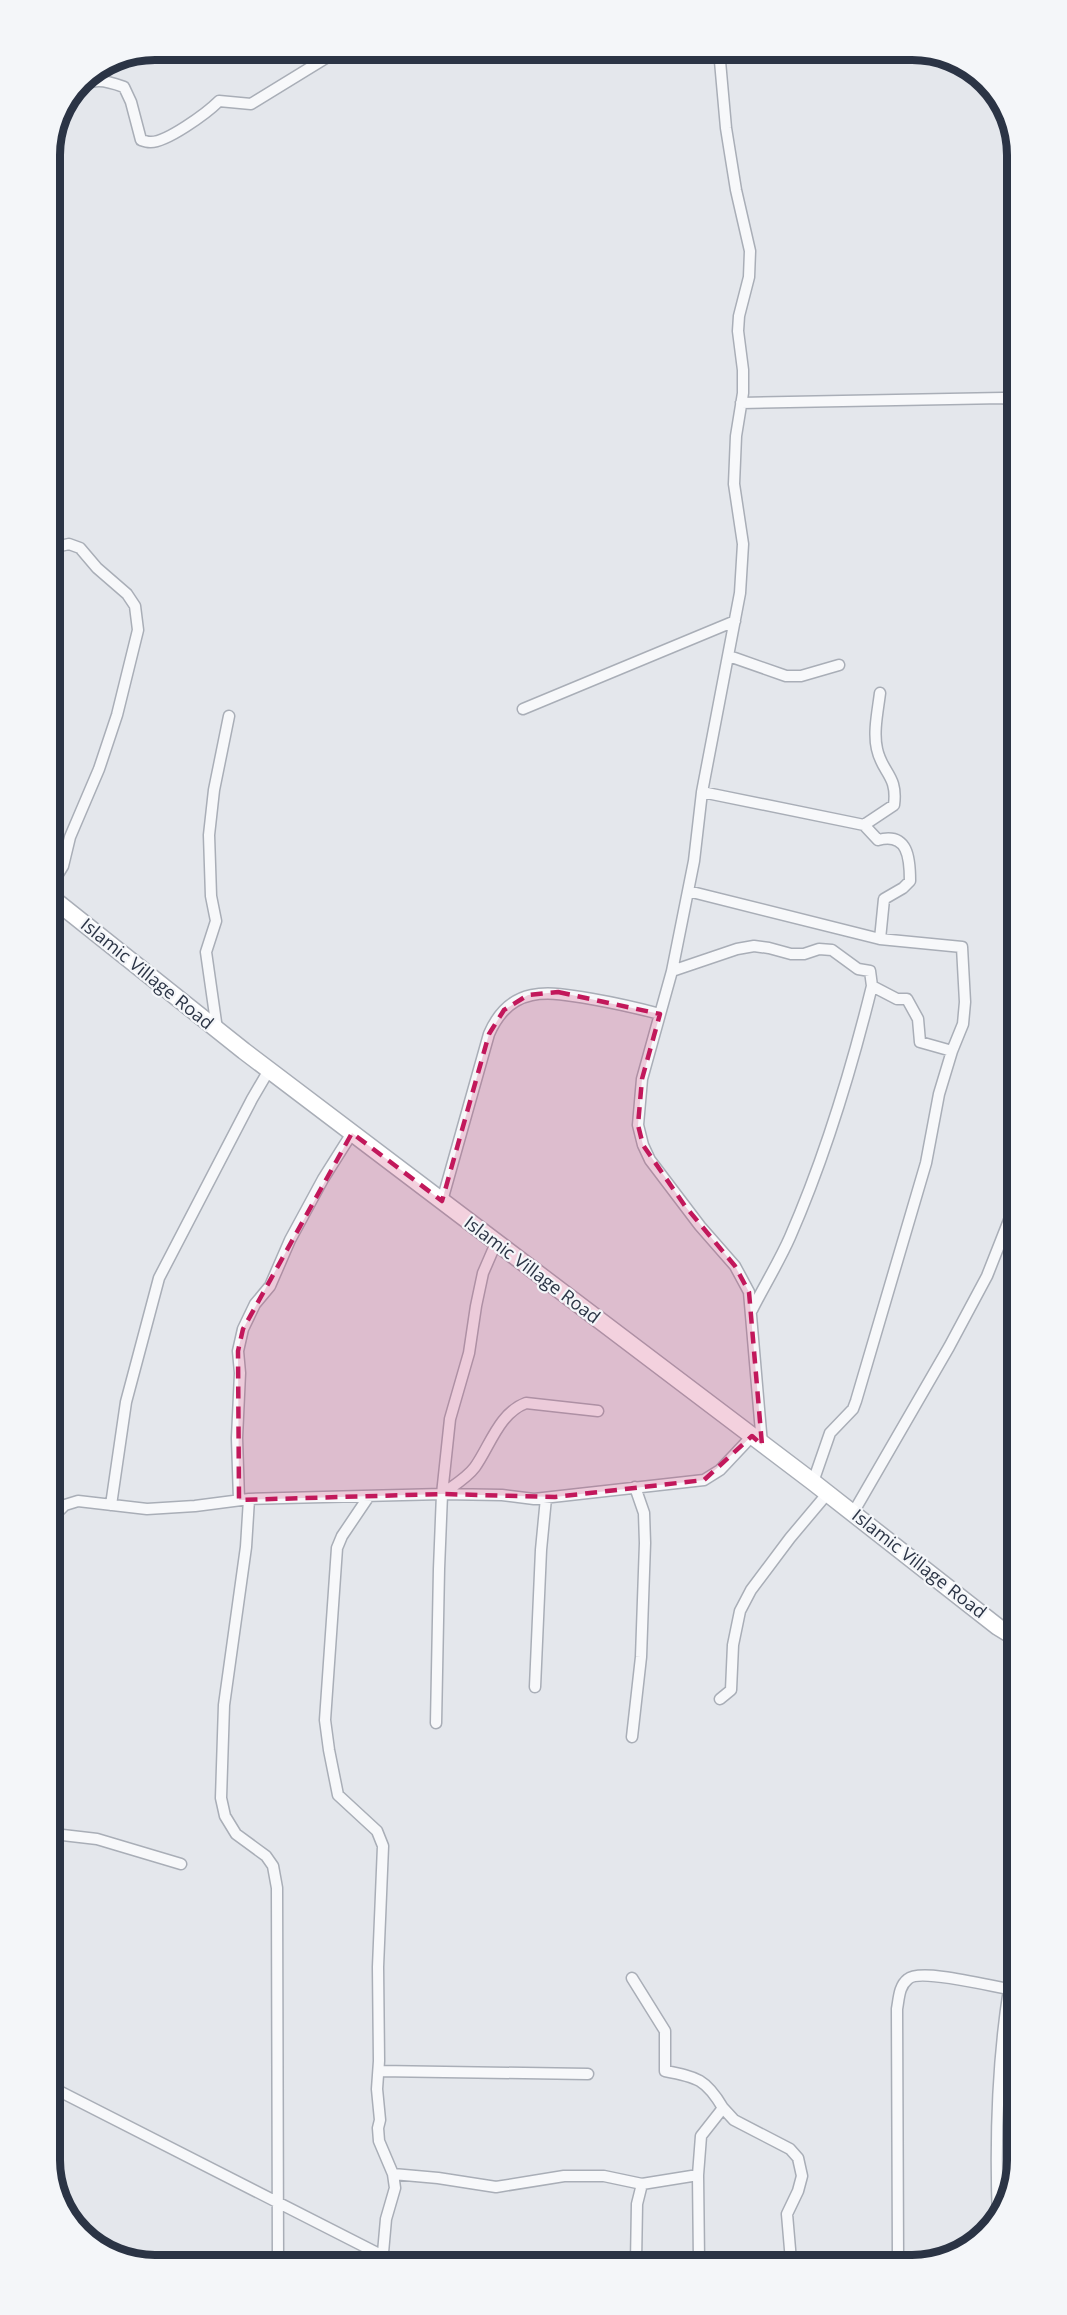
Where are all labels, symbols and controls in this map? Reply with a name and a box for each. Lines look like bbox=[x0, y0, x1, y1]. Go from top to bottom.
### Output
street label: Islamic Village Road bbox=[76, 912, 219, 1034]
street label: Islamic Village Road bbox=[460, 1210, 606, 1328]
street label: Islamic Village Road bbox=[847, 1503, 992, 1623]

